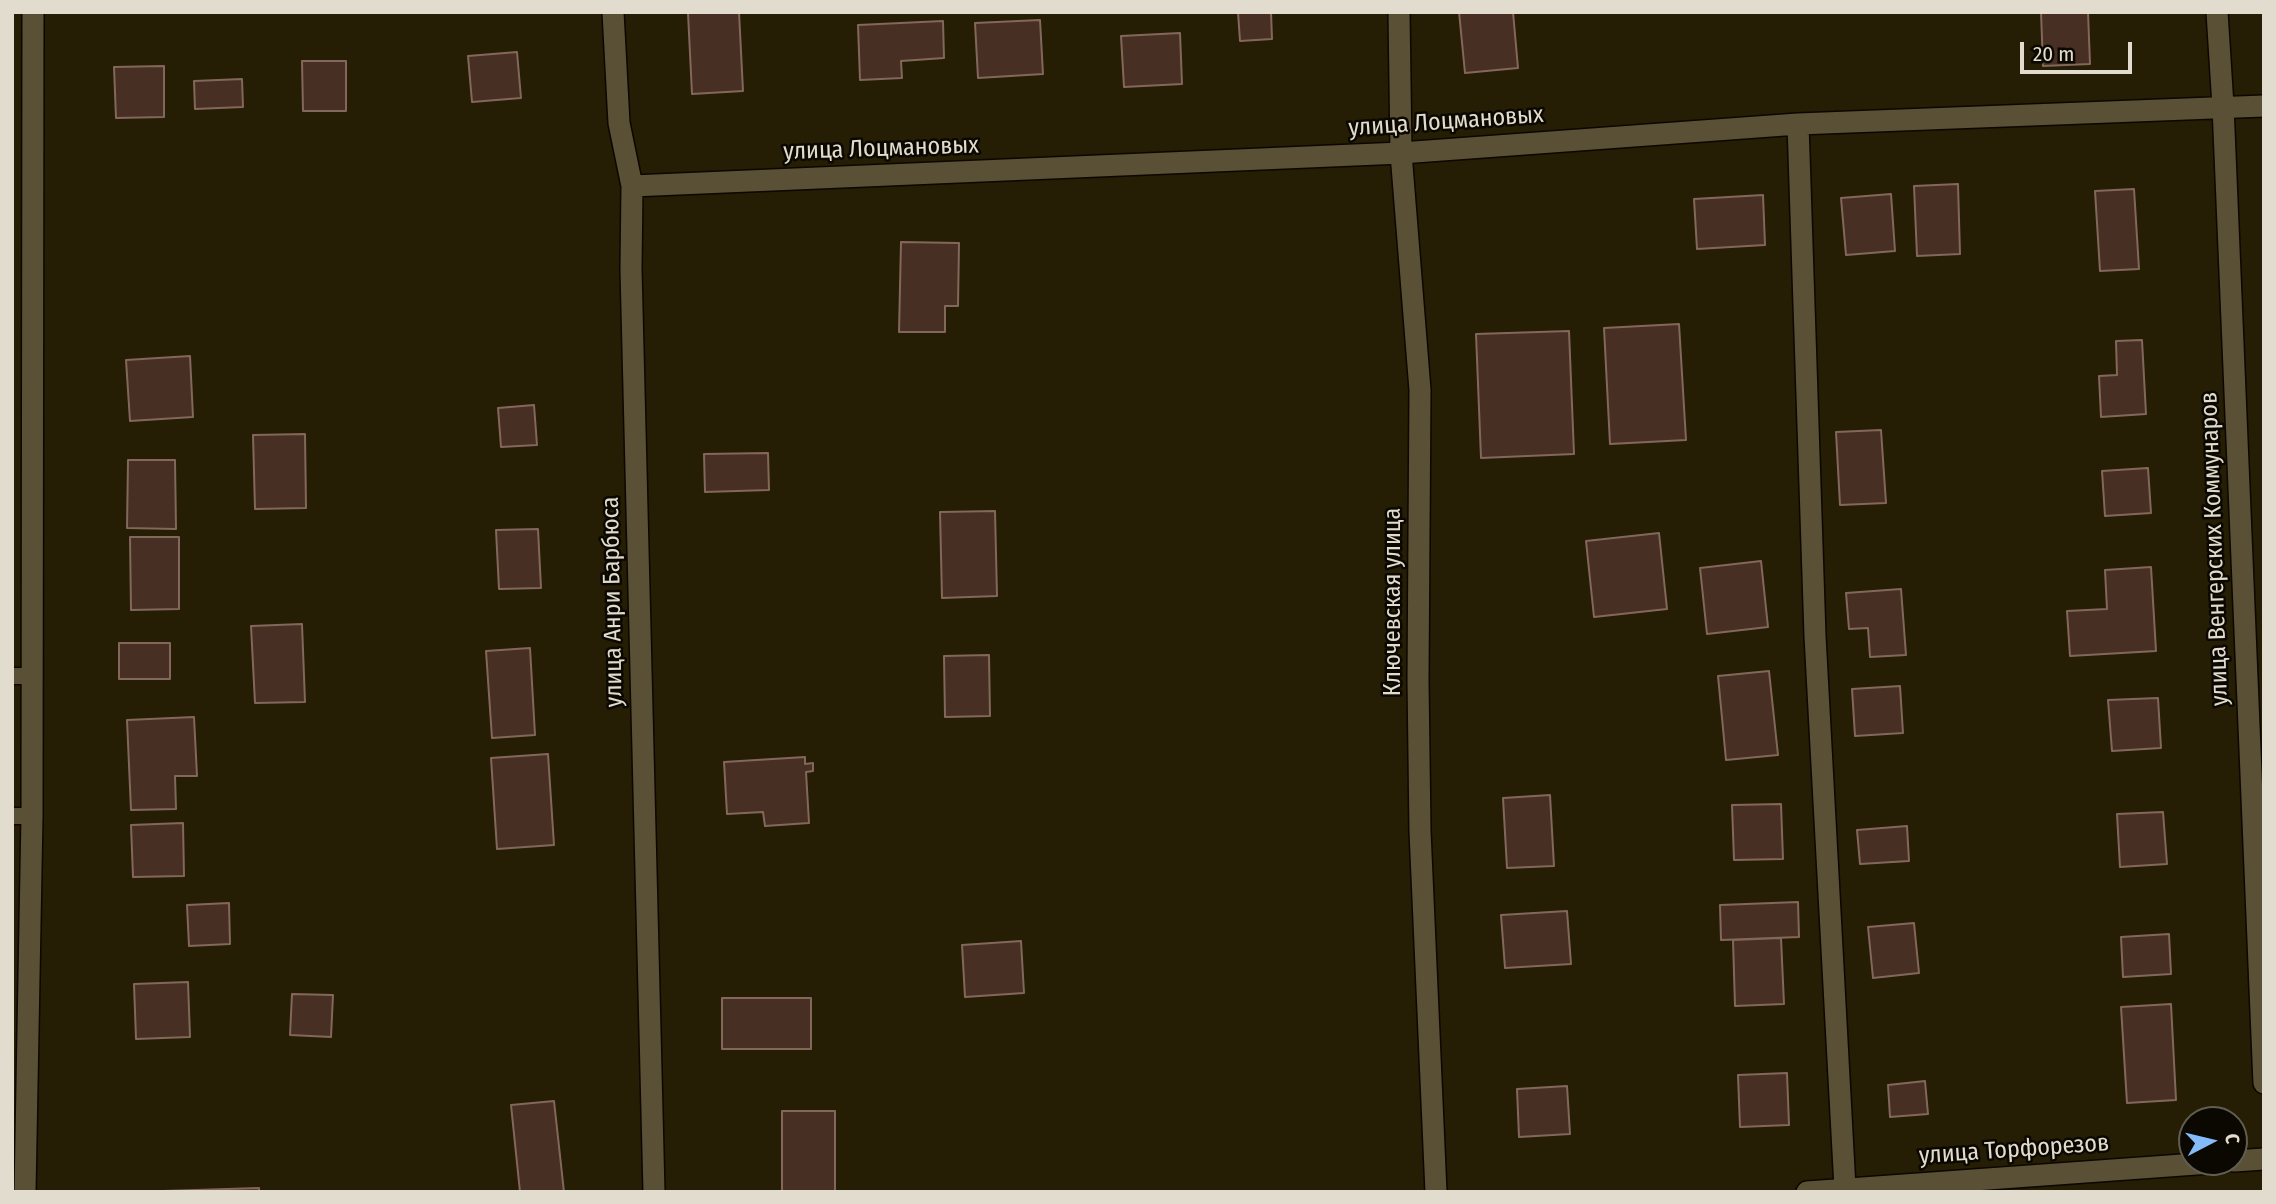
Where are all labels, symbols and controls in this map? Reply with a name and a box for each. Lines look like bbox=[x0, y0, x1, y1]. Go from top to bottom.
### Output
scale bar bbox=[2024, 28, 2136, 72]
text: 20 m bbox=[2033, 41, 2074, 67]
street label: улица Лоцмановых bbox=[1347, 101, 1545, 143]
street label: улица Лоцмановых bbox=[783, 131, 979, 167]
street label: улица Венгерских Коммунаров bbox=[2195, 391, 2235, 707]
street label: улица Анри Барбюса bbox=[597, 496, 629, 708]
street label: Ключевская улица bbox=[1379, 508, 1407, 696]
north arrow bbox=[2178, 1106, 2248, 1176]
street label: улица Торфорезов bbox=[1918, 1129, 2110, 1171]
text: С bbox=[2220, 1132, 2244, 1145]

